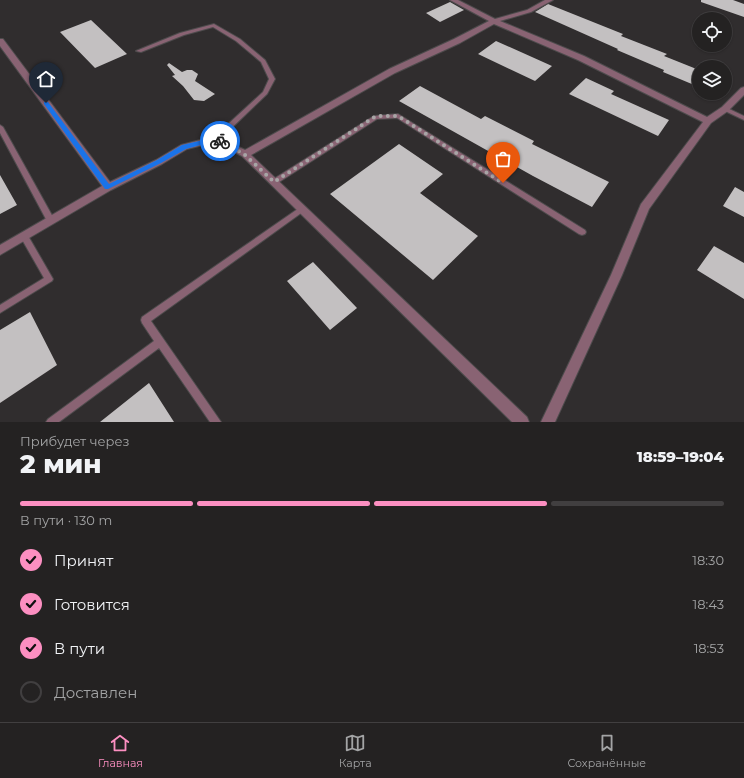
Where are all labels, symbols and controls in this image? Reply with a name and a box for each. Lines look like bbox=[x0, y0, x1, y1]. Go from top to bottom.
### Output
map controls bbox=[692, 12, 732, 100]
button: locate bbox=[692, 12, 732, 52]
button: layers bbox=[692, 60, 732, 100]
pin bbox=[29, 62, 63, 103]
icon: home bbox=[35, 68, 57, 90]
courier bbox=[200, 121, 240, 161]
icon: bike bbox=[209, 130, 231, 152]
pin bbox=[486, 142, 520, 183]
icon: bag bbox=[492, 148, 514, 170]
text: Прибудет через bbox=[20, 433, 129, 449]
text: 18:59–19:04 bbox=[637, 447, 724, 466]
text: 2 мин bbox=[20, 448, 102, 480]
text: В пути · 130 m bbox=[20, 512, 112, 528]
icon: check bbox=[20, 549, 42, 571]
text: Принят bbox=[54, 551, 113, 570]
text: 18:30 bbox=[692, 552, 724, 568]
icon: check bbox=[20, 593, 42, 615]
text: Готовится bbox=[54, 595, 130, 614]
text: 18:43 bbox=[693, 596, 724, 612]
icon: check bbox=[20, 637, 42, 659]
text: В пути bbox=[54, 639, 105, 658]
text: 18:53 bbox=[694, 640, 724, 656]
text: Доставлен bbox=[54, 683, 137, 702]
tab: Главная bbox=[98, 732, 143, 770]
tab: Карта bbox=[339, 732, 372, 770]
tab: Сохранённые bbox=[567, 732, 646, 770]

